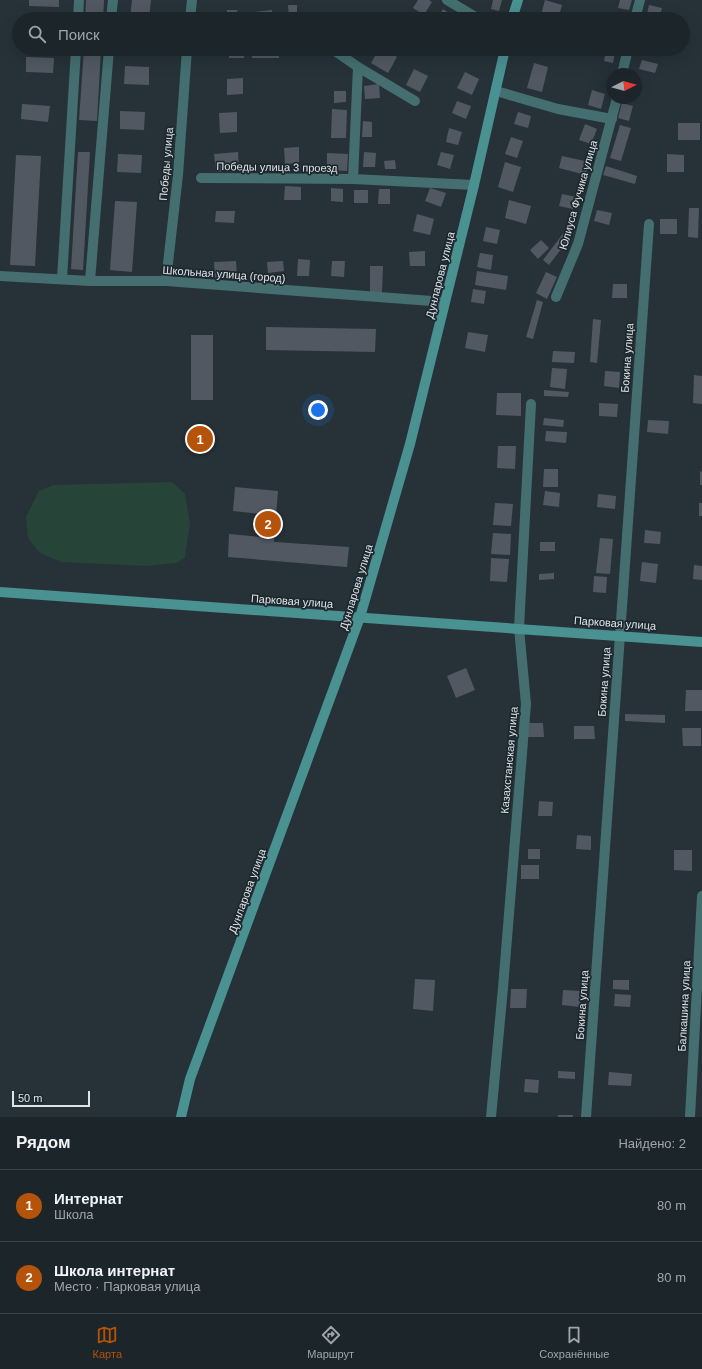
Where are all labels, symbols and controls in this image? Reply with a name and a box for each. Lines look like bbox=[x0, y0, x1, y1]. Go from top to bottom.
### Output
search box bbox=[12, 12, 690, 56]
icon: search bbox=[26, 23, 48, 45]
text: Поиск bbox=[58, 26, 100, 43]
north arrow bbox=[606, 68, 642, 104]
street label: Победы улица bbox=[157, 126, 175, 201]
street label: Юлиуса Фучика улица bbox=[557, 138, 600, 251]
street label: Победы улица 3 проезд bbox=[216, 160, 338, 174]
street label: Дунларова улица bbox=[423, 229, 457, 320]
street label: Школьная улица (город) bbox=[162, 264, 286, 284]
street label: Бокина улица bbox=[619, 322, 635, 393]
your location bbox=[308, 400, 328, 420]
pin: 1 bbox=[187, 424, 213, 454]
pin: 2 bbox=[255, 509, 281, 539]
street label: Дунларова улица bbox=[337, 542, 375, 631]
street label: Парковая улица bbox=[251, 592, 334, 610]
street label: Парковая улица bbox=[574, 614, 657, 632]
street label: Бокина улица bbox=[596, 646, 612, 717]
street label: Казахстанская улица bbox=[498, 705, 520, 814]
street label: Дунларова улица bbox=[226, 846, 268, 935]
street label: Балкашина улица bbox=[676, 959, 692, 1052]
street label: Бокина улица bbox=[574, 969, 590, 1040]
scale bar bbox=[12, 1089, 90, 1108]
text: 50 m bbox=[18, 1092, 42, 1104]
text: Рядом bbox=[16, 1133, 71, 1152]
text: Найдено: 2 bbox=[618, 1136, 686, 1151]
text: Интернат bbox=[54, 1190, 123, 1207]
text: 1 bbox=[25, 1198, 33, 1213]
text: 80 m bbox=[657, 1198, 686, 1213]
text: Школа bbox=[54, 1207, 94, 1222]
text: Школа интернат bbox=[54, 1262, 175, 1279]
text: 2 bbox=[25, 1270, 33, 1285]
text: 80 m bbox=[657, 1270, 686, 1285]
text: Место · Парковая улица bbox=[54, 1279, 201, 1294]
tab: Карта bbox=[93, 1324, 122, 1360]
tab: Маршрут bbox=[307, 1324, 354, 1360]
tab: Сохранённые bbox=[539, 1324, 609, 1360]

